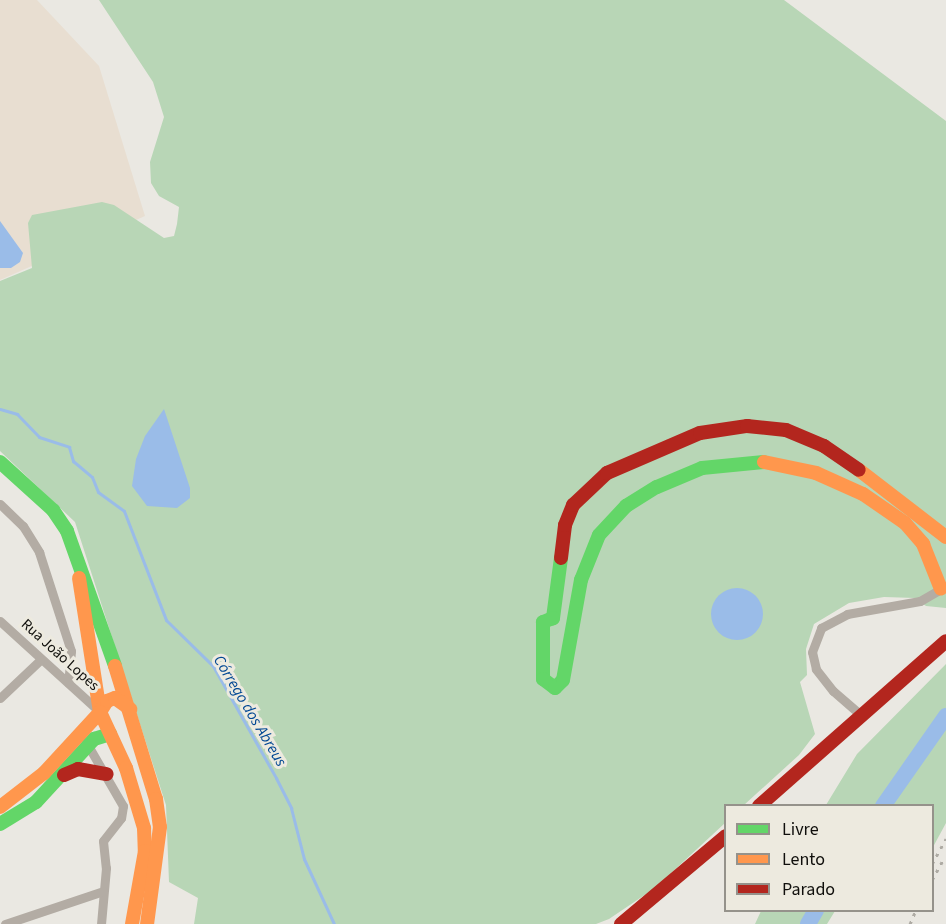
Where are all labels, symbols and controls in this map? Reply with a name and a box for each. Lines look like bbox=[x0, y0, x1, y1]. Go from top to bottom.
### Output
street label: Rua João Lopes bbox=[17, 615, 103, 695]
water label: Córrego dos Abreus bbox=[209, 652, 291, 770]
legend bbox=[724, 804, 934, 912]
text: Livre bbox=[782, 817, 819, 842]
text: Lento bbox=[782, 847, 825, 872]
text: Parado bbox=[782, 877, 835, 902]

